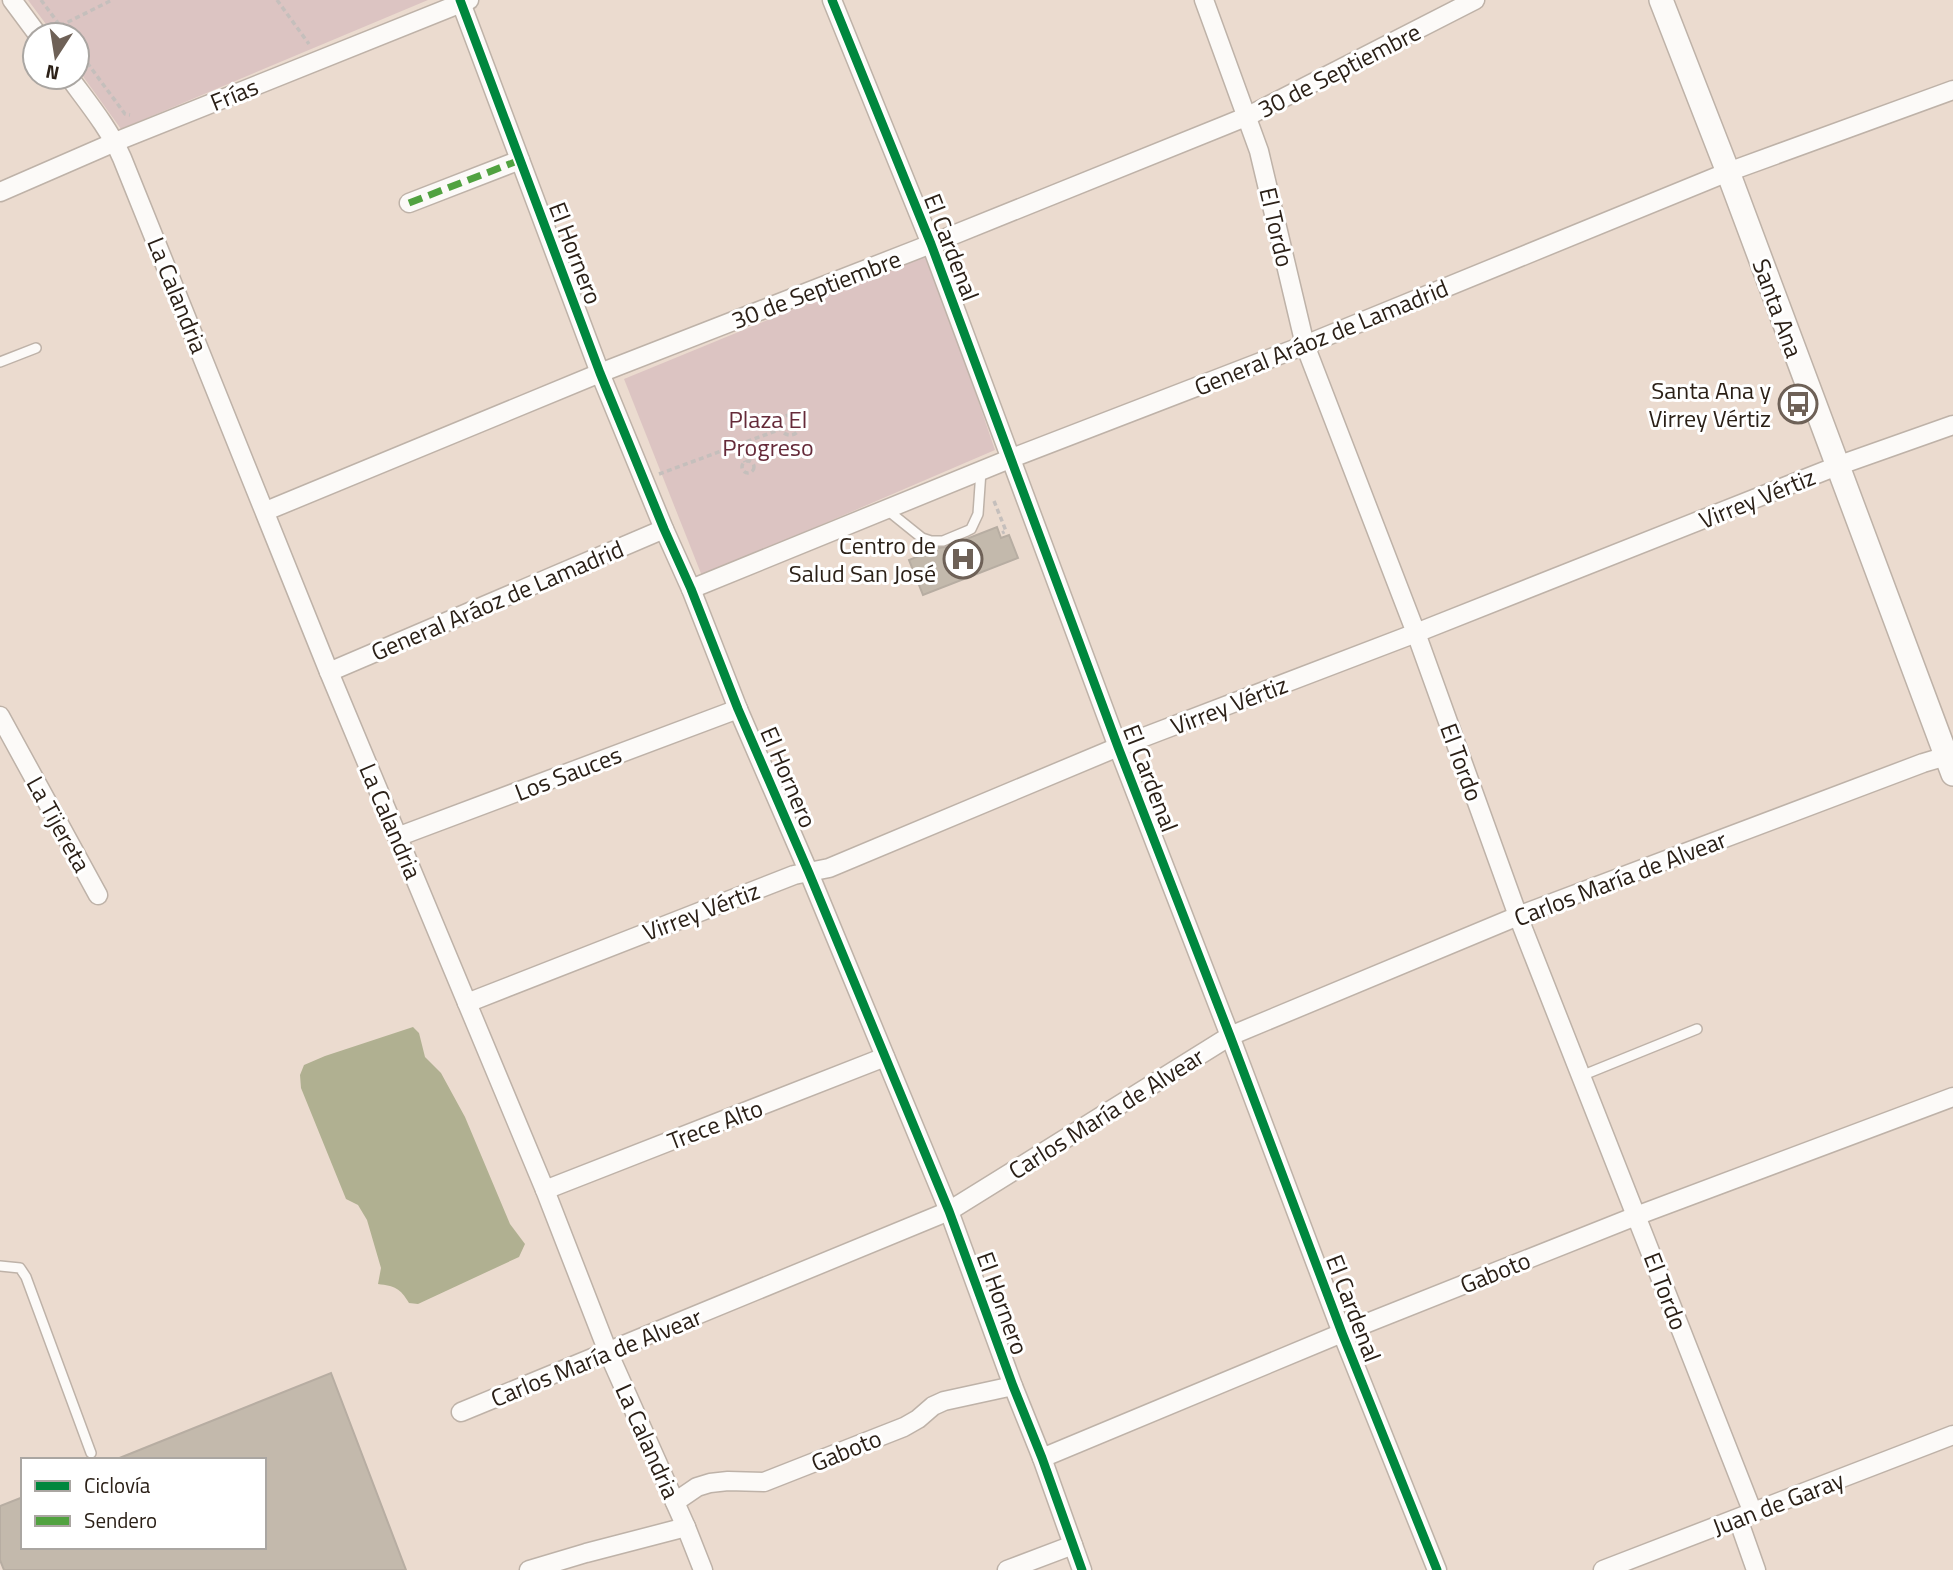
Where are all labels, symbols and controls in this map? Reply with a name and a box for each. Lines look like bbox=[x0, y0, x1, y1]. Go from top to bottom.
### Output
street label: 30 de Septiembre bbox=[1251, 13, 1427, 127]
north arrow bbox=[21, 21, 91, 91]
text: N bbox=[43, 58, 62, 89]
street label: Frías bbox=[205, 68, 263, 120]
street label: El Tordo bbox=[1250, 184, 1304, 270]
street label: El Cardenal bbox=[915, 188, 989, 306]
street label: El Hornero bbox=[540, 197, 612, 309]
street label: La Calandria bbox=[138, 231, 218, 359]
street label: 30 de Septiembre bbox=[726, 240, 906, 338]
street label: Santa Ana bbox=[1744, 254, 1812, 362]
street label: General Aráoz de Lamadrid bbox=[1189, 270, 1453, 404]
place label: Santa Ana y Virrey Vértiz bbox=[1648, 372, 1771, 436]
bus stop icon: Santa Ana y Virrey Vértiz bbox=[1777, 383, 1819, 425]
park label: Plaza El Progreso bbox=[722, 401, 814, 465]
street label: Virrey Vértiz bbox=[1693, 458, 1821, 538]
place label: Centro de Salud San José bbox=[789, 527, 936, 591]
street label: General Aráoz de Lamadrid bbox=[365, 530, 629, 670]
hospital icon: Centro de Salud San José bbox=[942, 538, 984, 580]
street label: Virrey Vértiz bbox=[1165, 666, 1293, 744]
street label: El Tordo bbox=[1431, 718, 1493, 806]
street label: El Cardenal bbox=[1114, 719, 1188, 837]
street label: El Hornero bbox=[752, 721, 826, 833]
street label: Los Sauces bbox=[509, 736, 627, 810]
street label: La Calandria bbox=[350, 758, 432, 884]
street label: La Tijereta bbox=[18, 770, 100, 878]
street label: Carlos María de Alvear bbox=[1509, 821, 1731, 935]
street label: Virrey Vértiz bbox=[637, 872, 765, 950]
street label: Carlos María de Alvear bbox=[1001, 1038, 1211, 1188]
street label: Trece Alto bbox=[662, 1089, 768, 1159]
street label: Gaboto bbox=[1454, 1242, 1536, 1302]
street label: El Hornero bbox=[968, 1247, 1038, 1359]
street label: El Tordo bbox=[1635, 1247, 1697, 1335]
street label: El Cardenal bbox=[1317, 1249, 1391, 1367]
street label: Carlos María de Alvear bbox=[485, 1298, 707, 1416]
street label: La Calandria bbox=[607, 1378, 689, 1504]
street label: Gaboto bbox=[805, 1420, 887, 1480]
legend bbox=[21, 1458, 266, 1549]
street label: Juan de Garay bbox=[1707, 1461, 1850, 1545]
text: Ciclovía bbox=[84, 1469, 151, 1501]
text: Sendero bbox=[84, 1504, 157, 1536]

